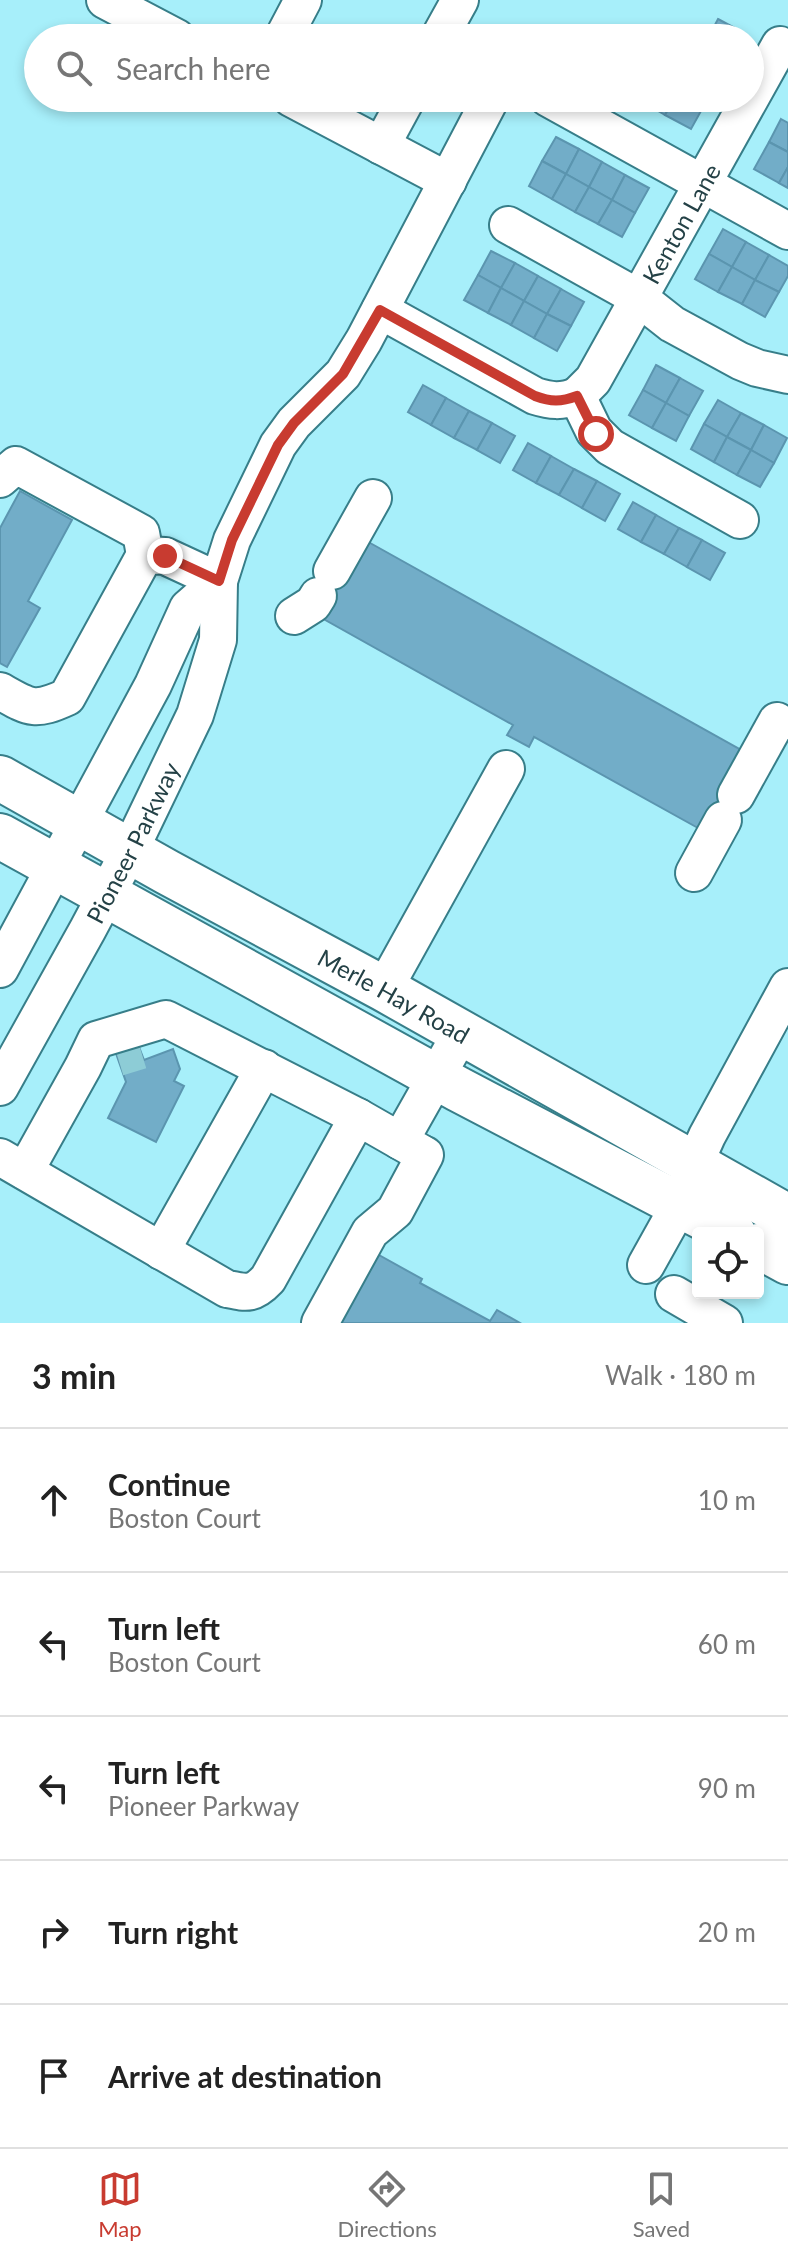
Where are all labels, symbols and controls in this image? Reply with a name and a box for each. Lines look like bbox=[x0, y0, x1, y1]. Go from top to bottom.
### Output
search box bbox=[24, 24, 764, 112]
icon: search bbox=[52, 46, 96, 90]
text: Search here bbox=[116, 50, 271, 86]
street label: Kenton Lane bbox=[635, 158, 726, 289]
route start bbox=[578, 416, 614, 452]
route end bbox=[147, 538, 183, 574]
street label: Pioneer Parkway bbox=[79, 757, 185, 928]
street label: Merle Hay Road bbox=[313, 942, 475, 1049]
map controls bbox=[692, 1227, 764, 1299]
button: locate bbox=[692, 1227, 764, 1299]
text: 3 min bbox=[32, 1355, 116, 1396]
text: Walk · 180 m bbox=[605, 1359, 756, 1391]
text: Continue bbox=[108, 1466, 231, 1502]
icon: ahead bbox=[32, 1478, 76, 1522]
text: 10 m bbox=[698, 1484, 756, 1516]
text: Boston Court bbox=[108, 1502, 261, 1534]
text: Turn left bbox=[108, 1610, 220, 1646]
icon: left bbox=[32, 1622, 76, 1666]
text: 60 m bbox=[698, 1628, 756, 1660]
text: Boston Court bbox=[108, 1646, 261, 1678]
text: Turn left bbox=[108, 1754, 220, 1790]
icon: left bbox=[32, 1766, 76, 1810]
text: 90 m bbox=[698, 1772, 756, 1804]
text: Pioneer Parkway bbox=[108, 1790, 299, 1822]
icon: right bbox=[32, 1910, 76, 1954]
text: Turn right bbox=[108, 1914, 238, 1950]
text: 20 m bbox=[698, 1916, 756, 1948]
icon: arrive bbox=[32, 2054, 76, 2098]
text: Arrive at destination bbox=[108, 2058, 382, 2094]
tab: Map bbox=[98, 2167, 142, 2242]
tab: Directions bbox=[338, 2167, 437, 2242]
tab: Saved bbox=[633, 2167, 690, 2242]

